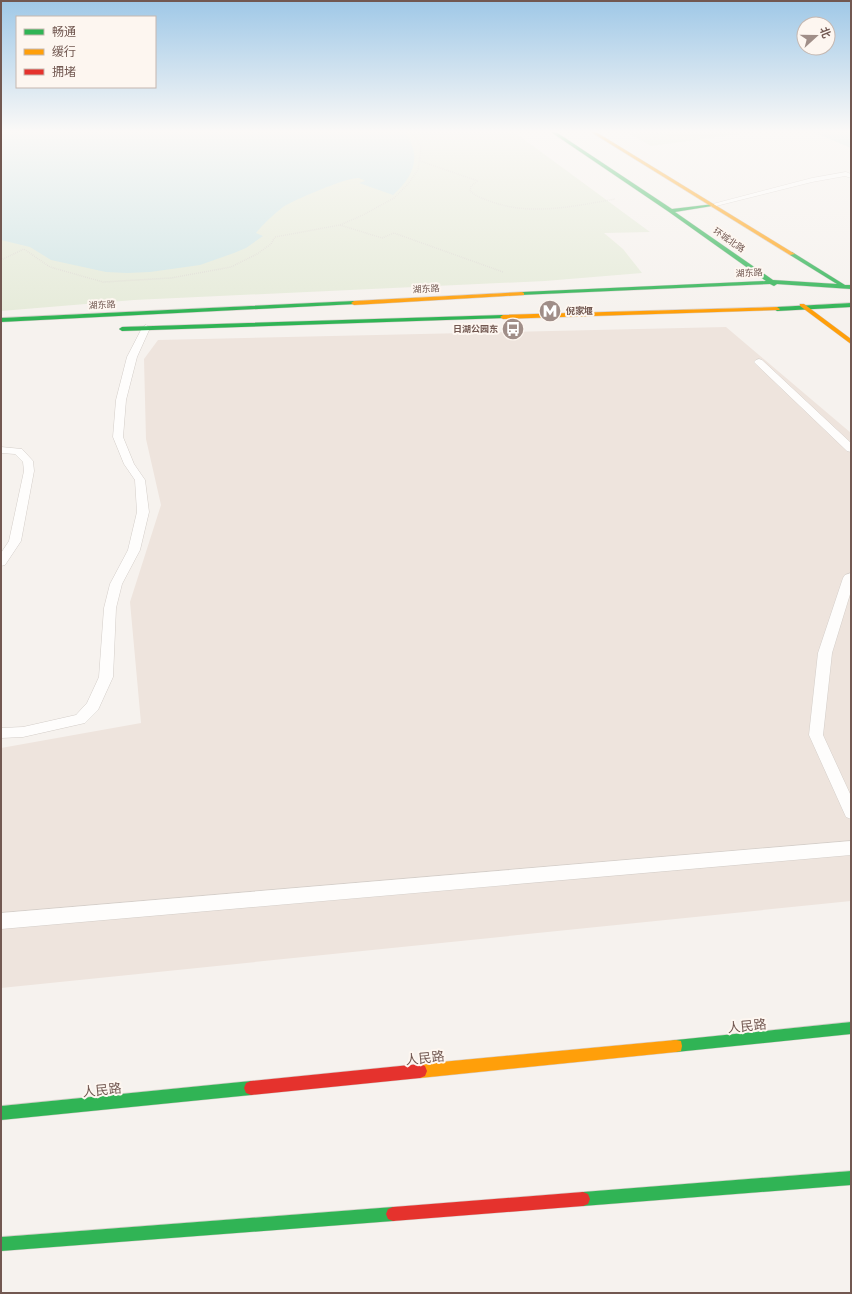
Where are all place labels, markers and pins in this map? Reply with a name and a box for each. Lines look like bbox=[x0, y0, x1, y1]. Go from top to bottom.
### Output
metro station icon: 倪家堰 bbox=[537, 298, 563, 324]
place label: 倪家堰 bbox=[565, 306, 593, 316]
bus stop icon: 日湖公园东 bbox=[500, 316, 526, 342]
place label: 日湖公园东 bbox=[453, 324, 498, 334]

